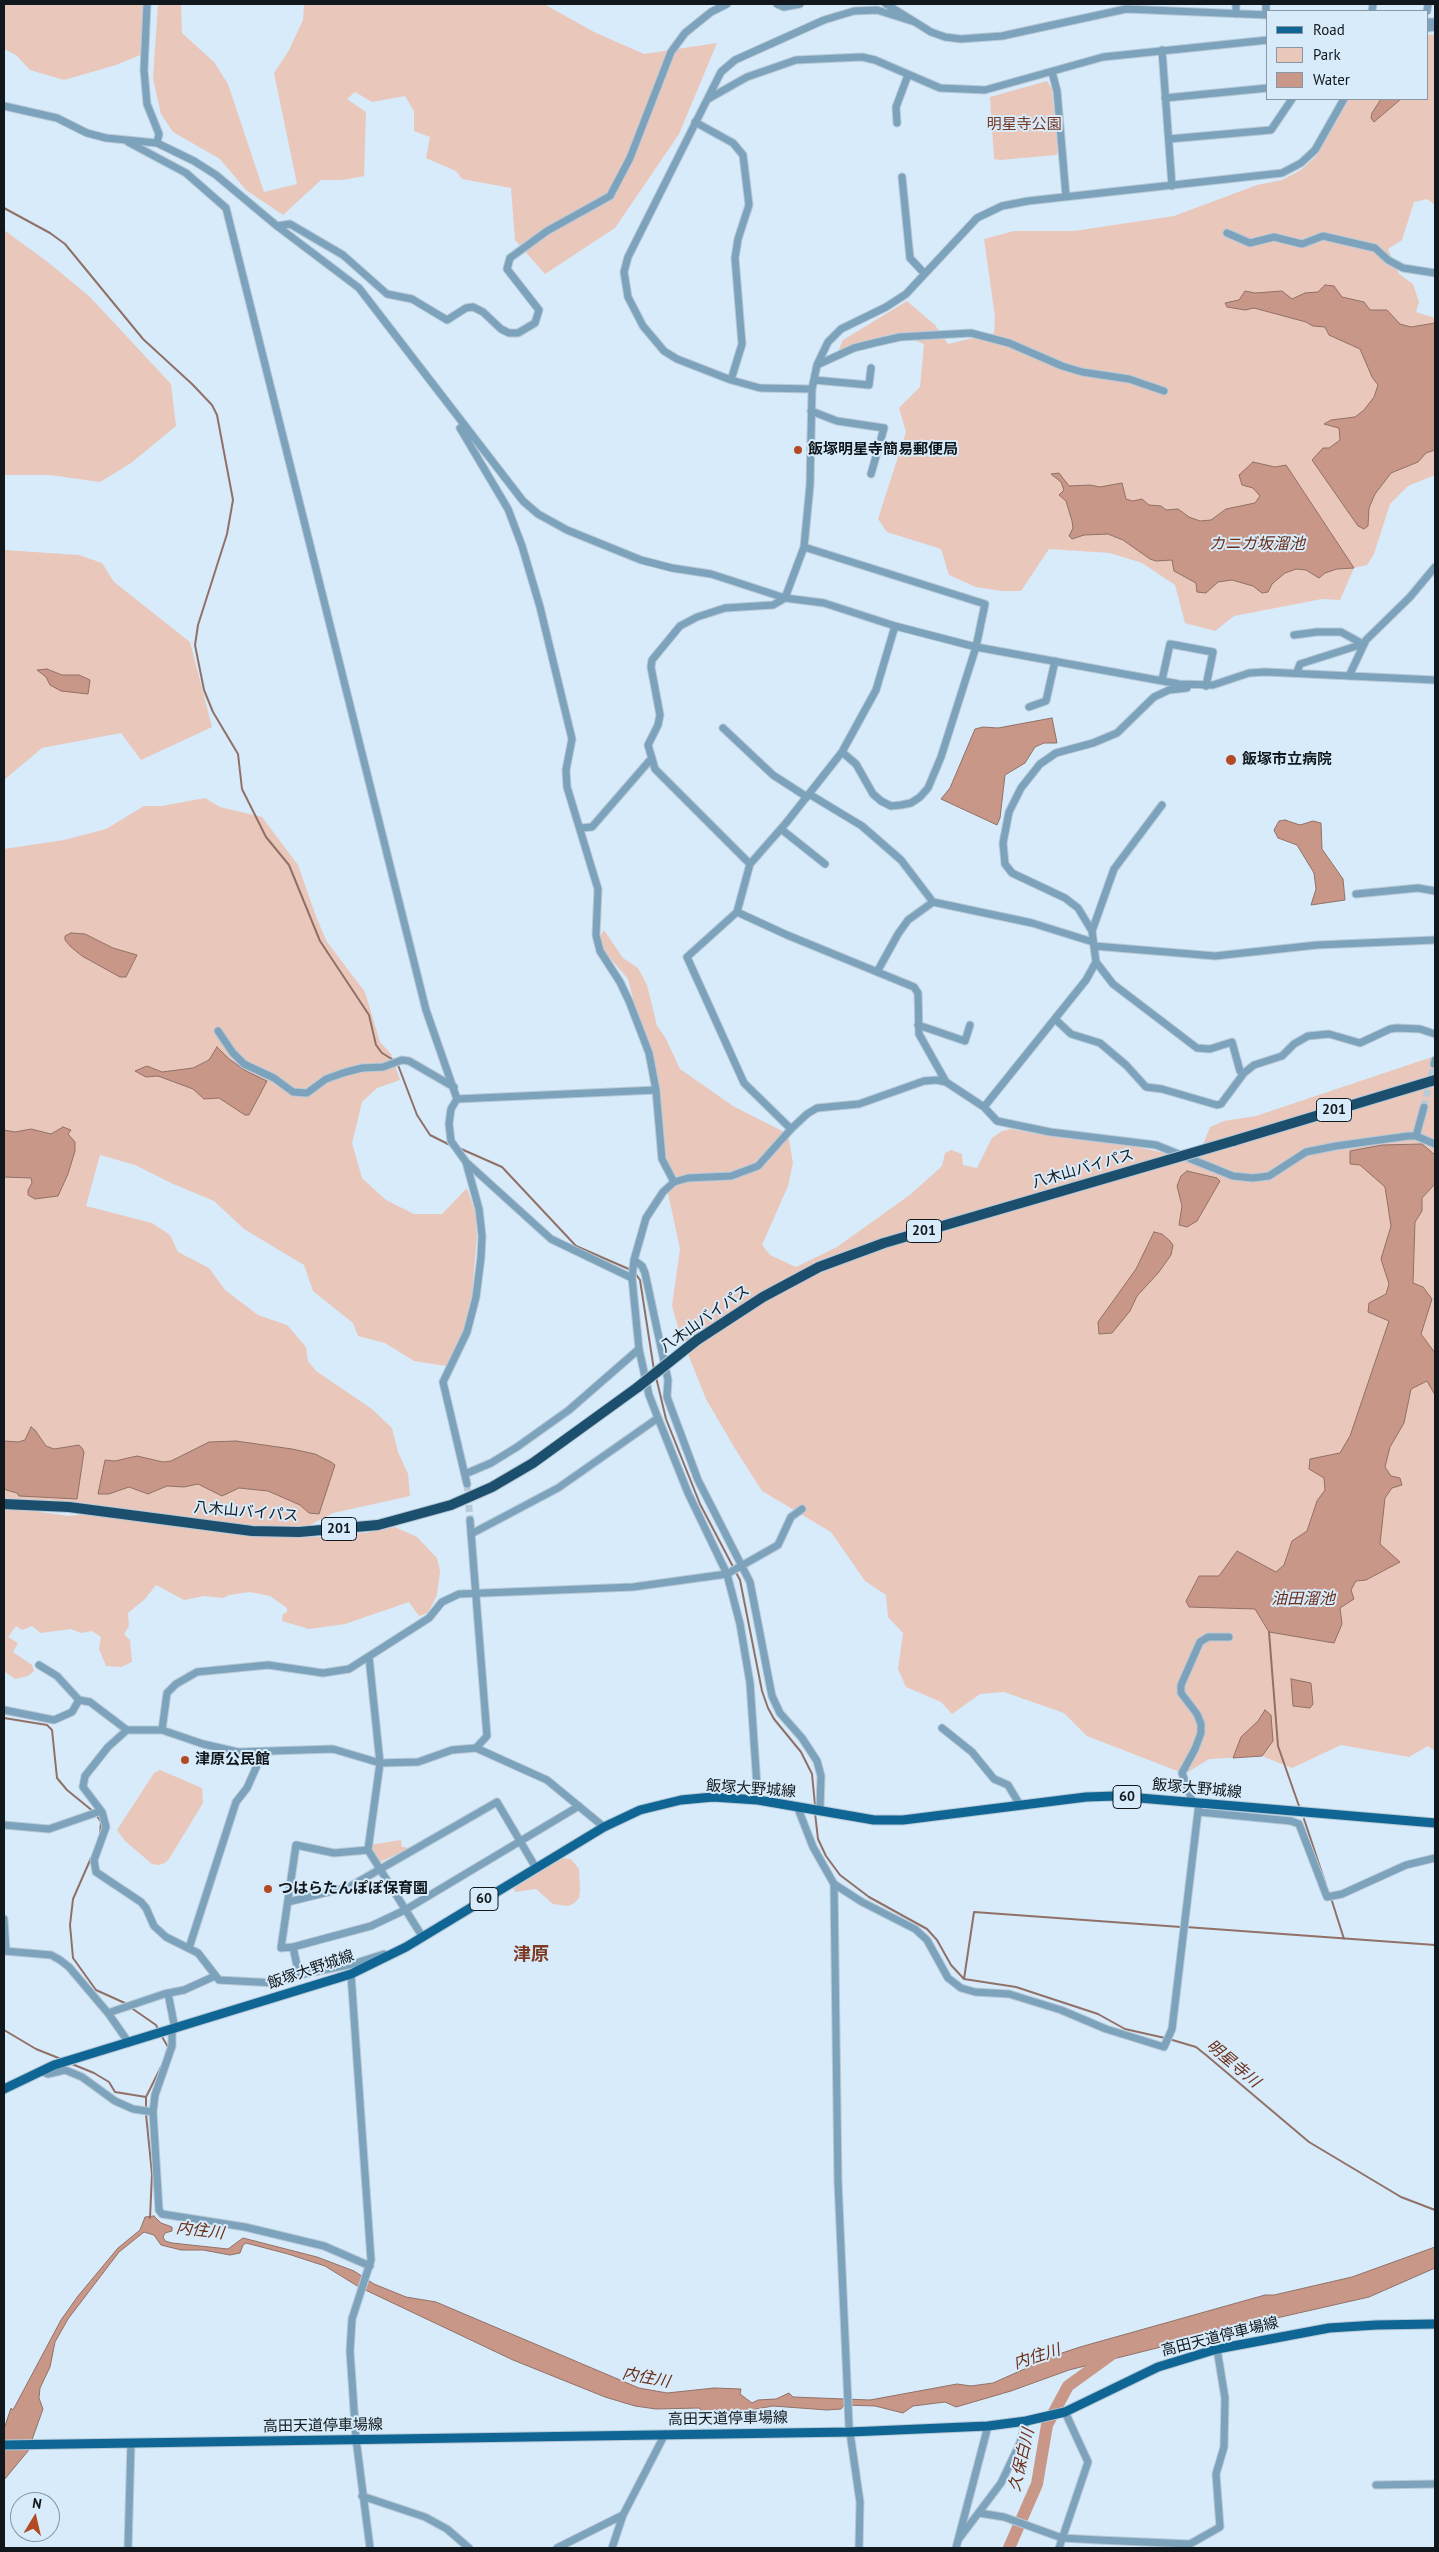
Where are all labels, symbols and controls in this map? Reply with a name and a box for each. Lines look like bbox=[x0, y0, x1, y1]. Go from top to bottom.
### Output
legend bbox=[1266, 10, 1429, 100]
text: Road bbox=[1313, 20, 1345, 39]
text: Park bbox=[1313, 45, 1341, 64]
text: Water bbox=[1313, 70, 1350, 89]
park label: 明星寺公園 bbox=[987, 116, 1061, 134]
place label: 飯塚明星寺簡易郵便局 bbox=[808, 441, 958, 459]
marker: 飯塚明星寺簡易郵便局 bbox=[792, 444, 804, 456]
water label: カニガ坂溜池 bbox=[1209, 534, 1305, 554]
place label: 飯塚市立病院 bbox=[1242, 751, 1332, 769]
marker: 飯塚市立病院 bbox=[1224, 753, 1238, 767]
road number: 201 bbox=[1316, 1098, 1352, 1122]
street label: 八木山バイパス bbox=[1030, 1146, 1136, 1192]
road number: 201 bbox=[906, 1220, 942, 1242]
street label: 八木山バイパス bbox=[657, 1282, 753, 1356]
street label: 八木山バイパス bbox=[193, 1498, 299, 1526]
road number: 201 bbox=[322, 1518, 356, 1540]
water label: 油田溜池 bbox=[1271, 1589, 1335, 1609]
place label: 津原公民館 bbox=[195, 1751, 270, 1769]
marker: 津原公民館 bbox=[179, 1754, 191, 1766]
street label: 飯塚大野城線 bbox=[1151, 1776, 1243, 1802]
street label: 飯塚大野城線 bbox=[705, 1777, 797, 1801]
road number: 60 bbox=[1113, 1785, 1141, 1808]
place label: つはらたんぽぽ保育園 bbox=[278, 1880, 428, 1898]
marker: つはらたんぽぽ保育園 bbox=[262, 1883, 274, 1895]
road number: 60 bbox=[470, 1888, 498, 1910]
district label: 津原 bbox=[513, 1944, 549, 1966]
street label: 飯塚大野城線 bbox=[266, 1947, 356, 1993]
water label: 明星寺川 bbox=[1202, 2036, 1264, 2092]
water label: 内住川 bbox=[175, 2219, 225, 2243]
street label: 高田天道停車場線 bbox=[1160, 2314, 1280, 2360]
water label: 内住川 bbox=[1011, 2340, 1063, 2374]
water label: 内住川 bbox=[621, 2364, 671, 2392]
street label: 高田天道停車場線 bbox=[668, 2409, 788, 2429]
street label: 高田天道停車場線 bbox=[263, 2416, 383, 2436]
water label: 久保白川 bbox=[1005, 2427, 1039, 2493]
north arrow bbox=[10, 2492, 60, 2542]
text: N bbox=[31, 2494, 43, 2513]

